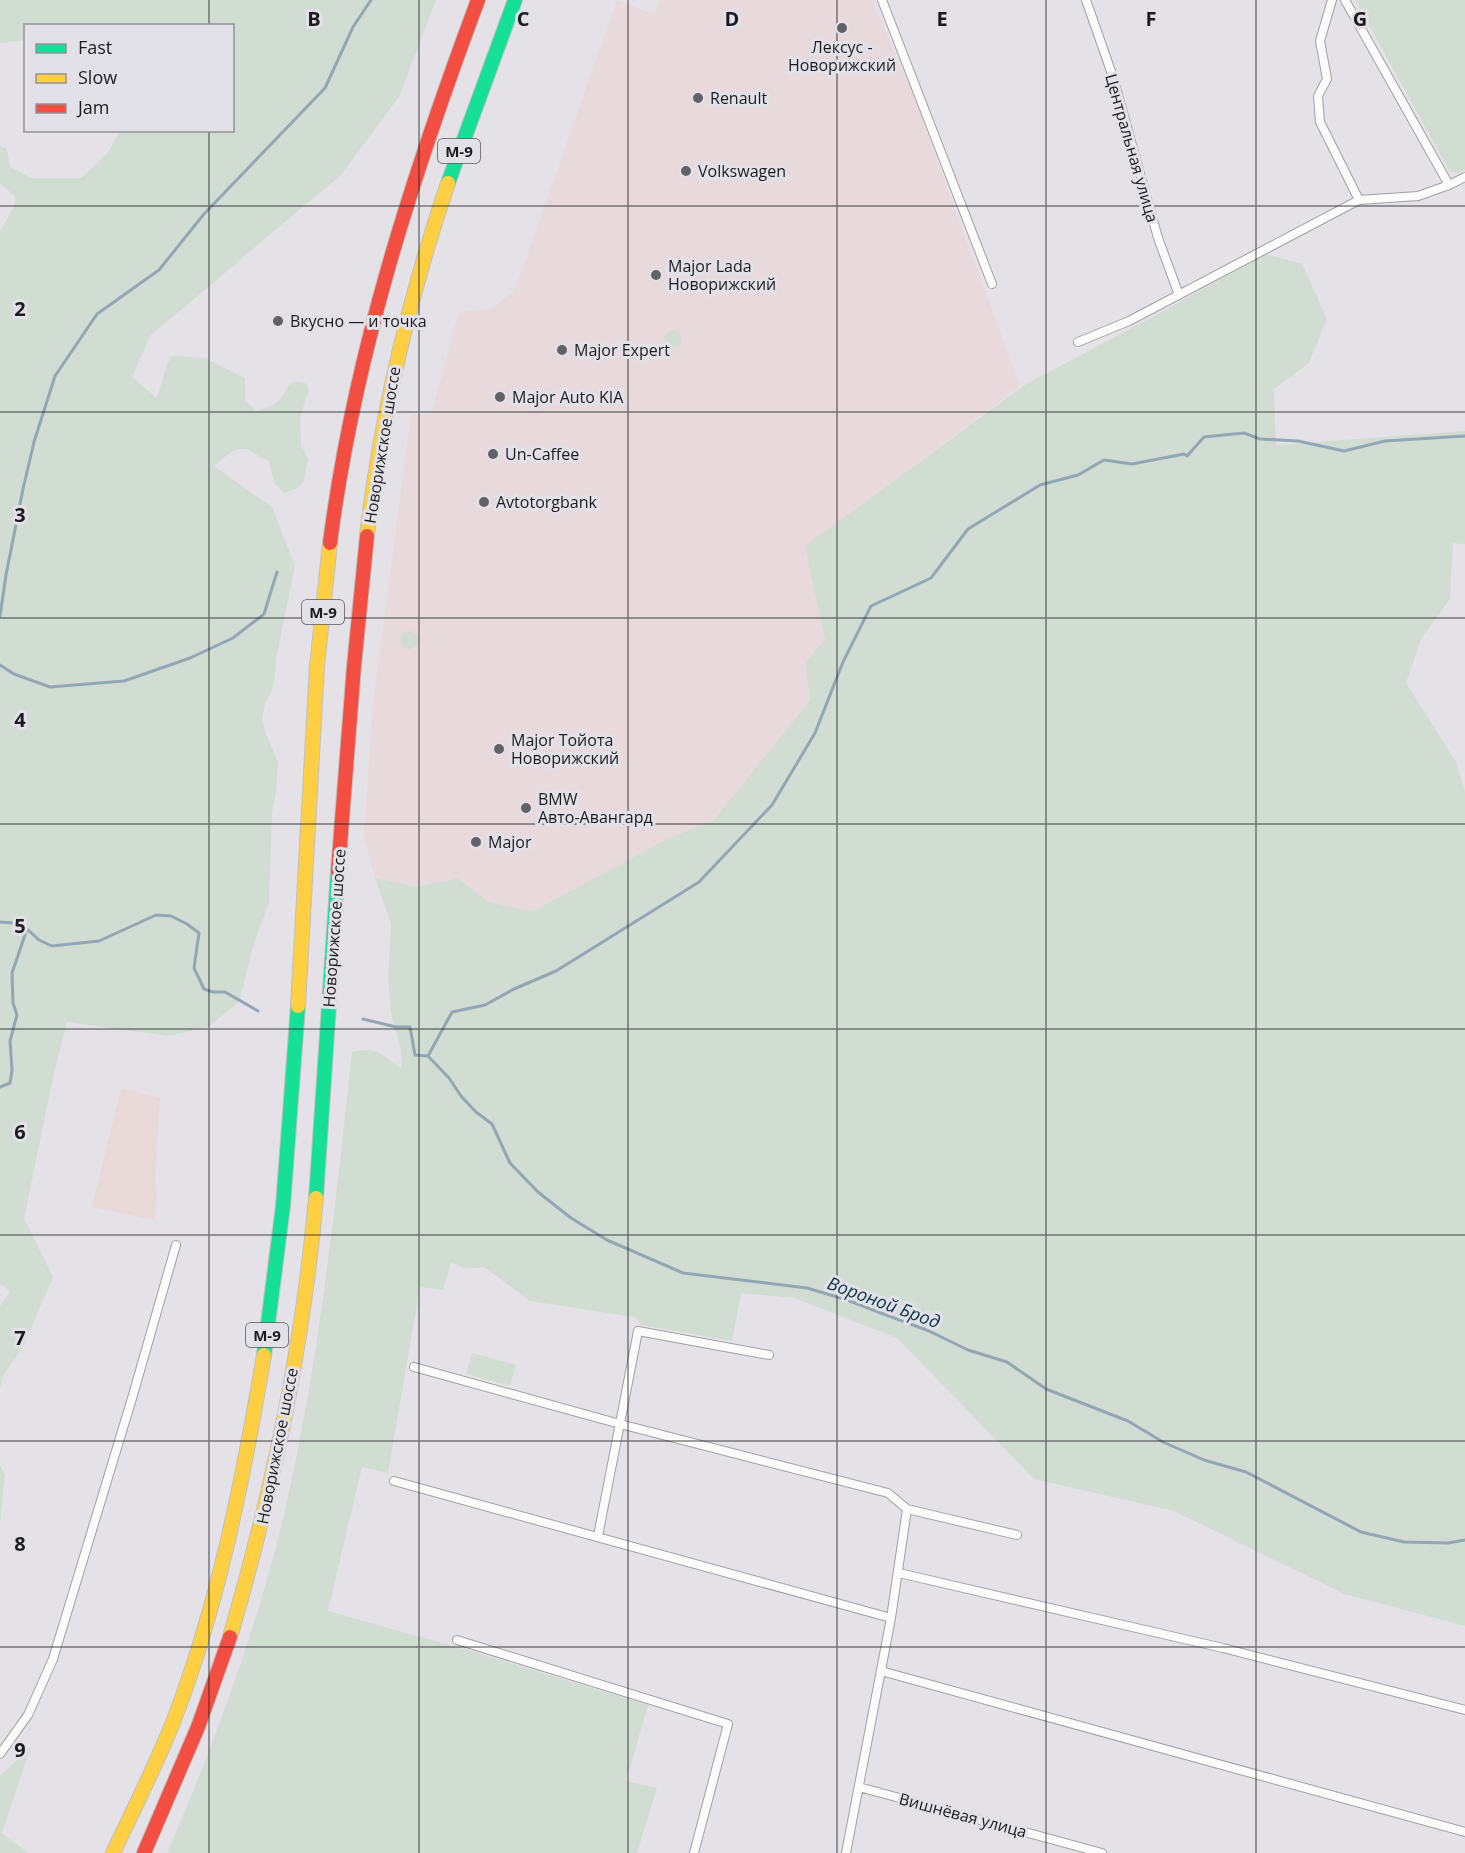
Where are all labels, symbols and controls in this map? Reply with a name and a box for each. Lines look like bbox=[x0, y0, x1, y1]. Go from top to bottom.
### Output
text: B bbox=[307, 5, 321, 32]
text: C bbox=[517, 5, 530, 32]
text: D bbox=[725, 5, 739, 32]
text: E bbox=[936, 5, 948, 32]
text: F bbox=[1146, 5, 1156, 32]
text: G bbox=[1353, 5, 1367, 32]
marker: Лексус - Новорижский bbox=[835, 21, 849, 35]
legend bbox=[24, 24, 234, 132]
text: Fast bbox=[78, 35, 112, 59]
place label: Лексус - Новорижский bbox=[788, 36, 896, 76]
text: Slow bbox=[78, 65, 117, 89]
street label: Центральная улица bbox=[1100, 71, 1164, 225]
place label: Renault bbox=[710, 87, 767, 109]
marker: Renault bbox=[691, 91, 705, 105]
text: Jam bbox=[76, 95, 110, 119]
road number: М-9 bbox=[438, 139, 480, 163]
place label: Volkswagen bbox=[698, 160, 786, 182]
marker: Volkswagen bbox=[679, 164, 693, 178]
place label: Major Lada Новорижский bbox=[668, 255, 776, 295]
marker: Major Lada Новорижский bbox=[649, 268, 663, 282]
text: 2 bbox=[14, 295, 26, 322]
place label: Вкусно — и точка bbox=[290, 310, 427, 332]
marker: Вкусно — и точка bbox=[271, 314, 285, 328]
place label: Major Expert bbox=[574, 339, 670, 361]
marker: Major Expert bbox=[555, 343, 569, 357]
street label: Новорижское шоссе bbox=[359, 365, 405, 525]
place label: Major Auto KIA bbox=[512, 386, 624, 408]
marker: Major Auto KIA bbox=[493, 390, 507, 404]
place label: Un-Caffee bbox=[505, 443, 579, 465]
marker: Un-Caffee bbox=[486, 447, 500, 461]
place label: Avtotorgbank bbox=[496, 491, 597, 513]
marker: Avtotorgbank bbox=[477, 495, 491, 509]
text: 3 bbox=[14, 501, 26, 528]
road number: М-9 bbox=[302, 600, 344, 624]
text: 4 bbox=[14, 706, 26, 733]
place label: Major Тойота Новорижский bbox=[511, 729, 619, 769]
marker: Major Тойота Новорижский bbox=[492, 742, 506, 756]
place label: BMW Авто-Авангард bbox=[538, 788, 653, 828]
marker: BMW Авто-Авангард bbox=[519, 801, 533, 815]
place label: Major bbox=[488, 831, 532, 853]
marker: Major bbox=[469, 835, 483, 849]
street label: Новорижское шоссе bbox=[317, 848, 351, 1008]
text: 5 bbox=[14, 912, 26, 939]
text: 6 bbox=[14, 1118, 26, 1145]
water label: Вороной Брод bbox=[824, 1271, 944, 1333]
road number: М-9 bbox=[246, 1323, 288, 1347]
text: 7 bbox=[14, 1324, 26, 1351]
street label: Новорижское шоссе bbox=[251, 1366, 303, 1526]
text: 8 bbox=[14, 1530, 26, 1557]
text: 9 bbox=[14, 1736, 26, 1763]
street label: Вишнёвая улица bbox=[897, 1787, 1029, 1843]

